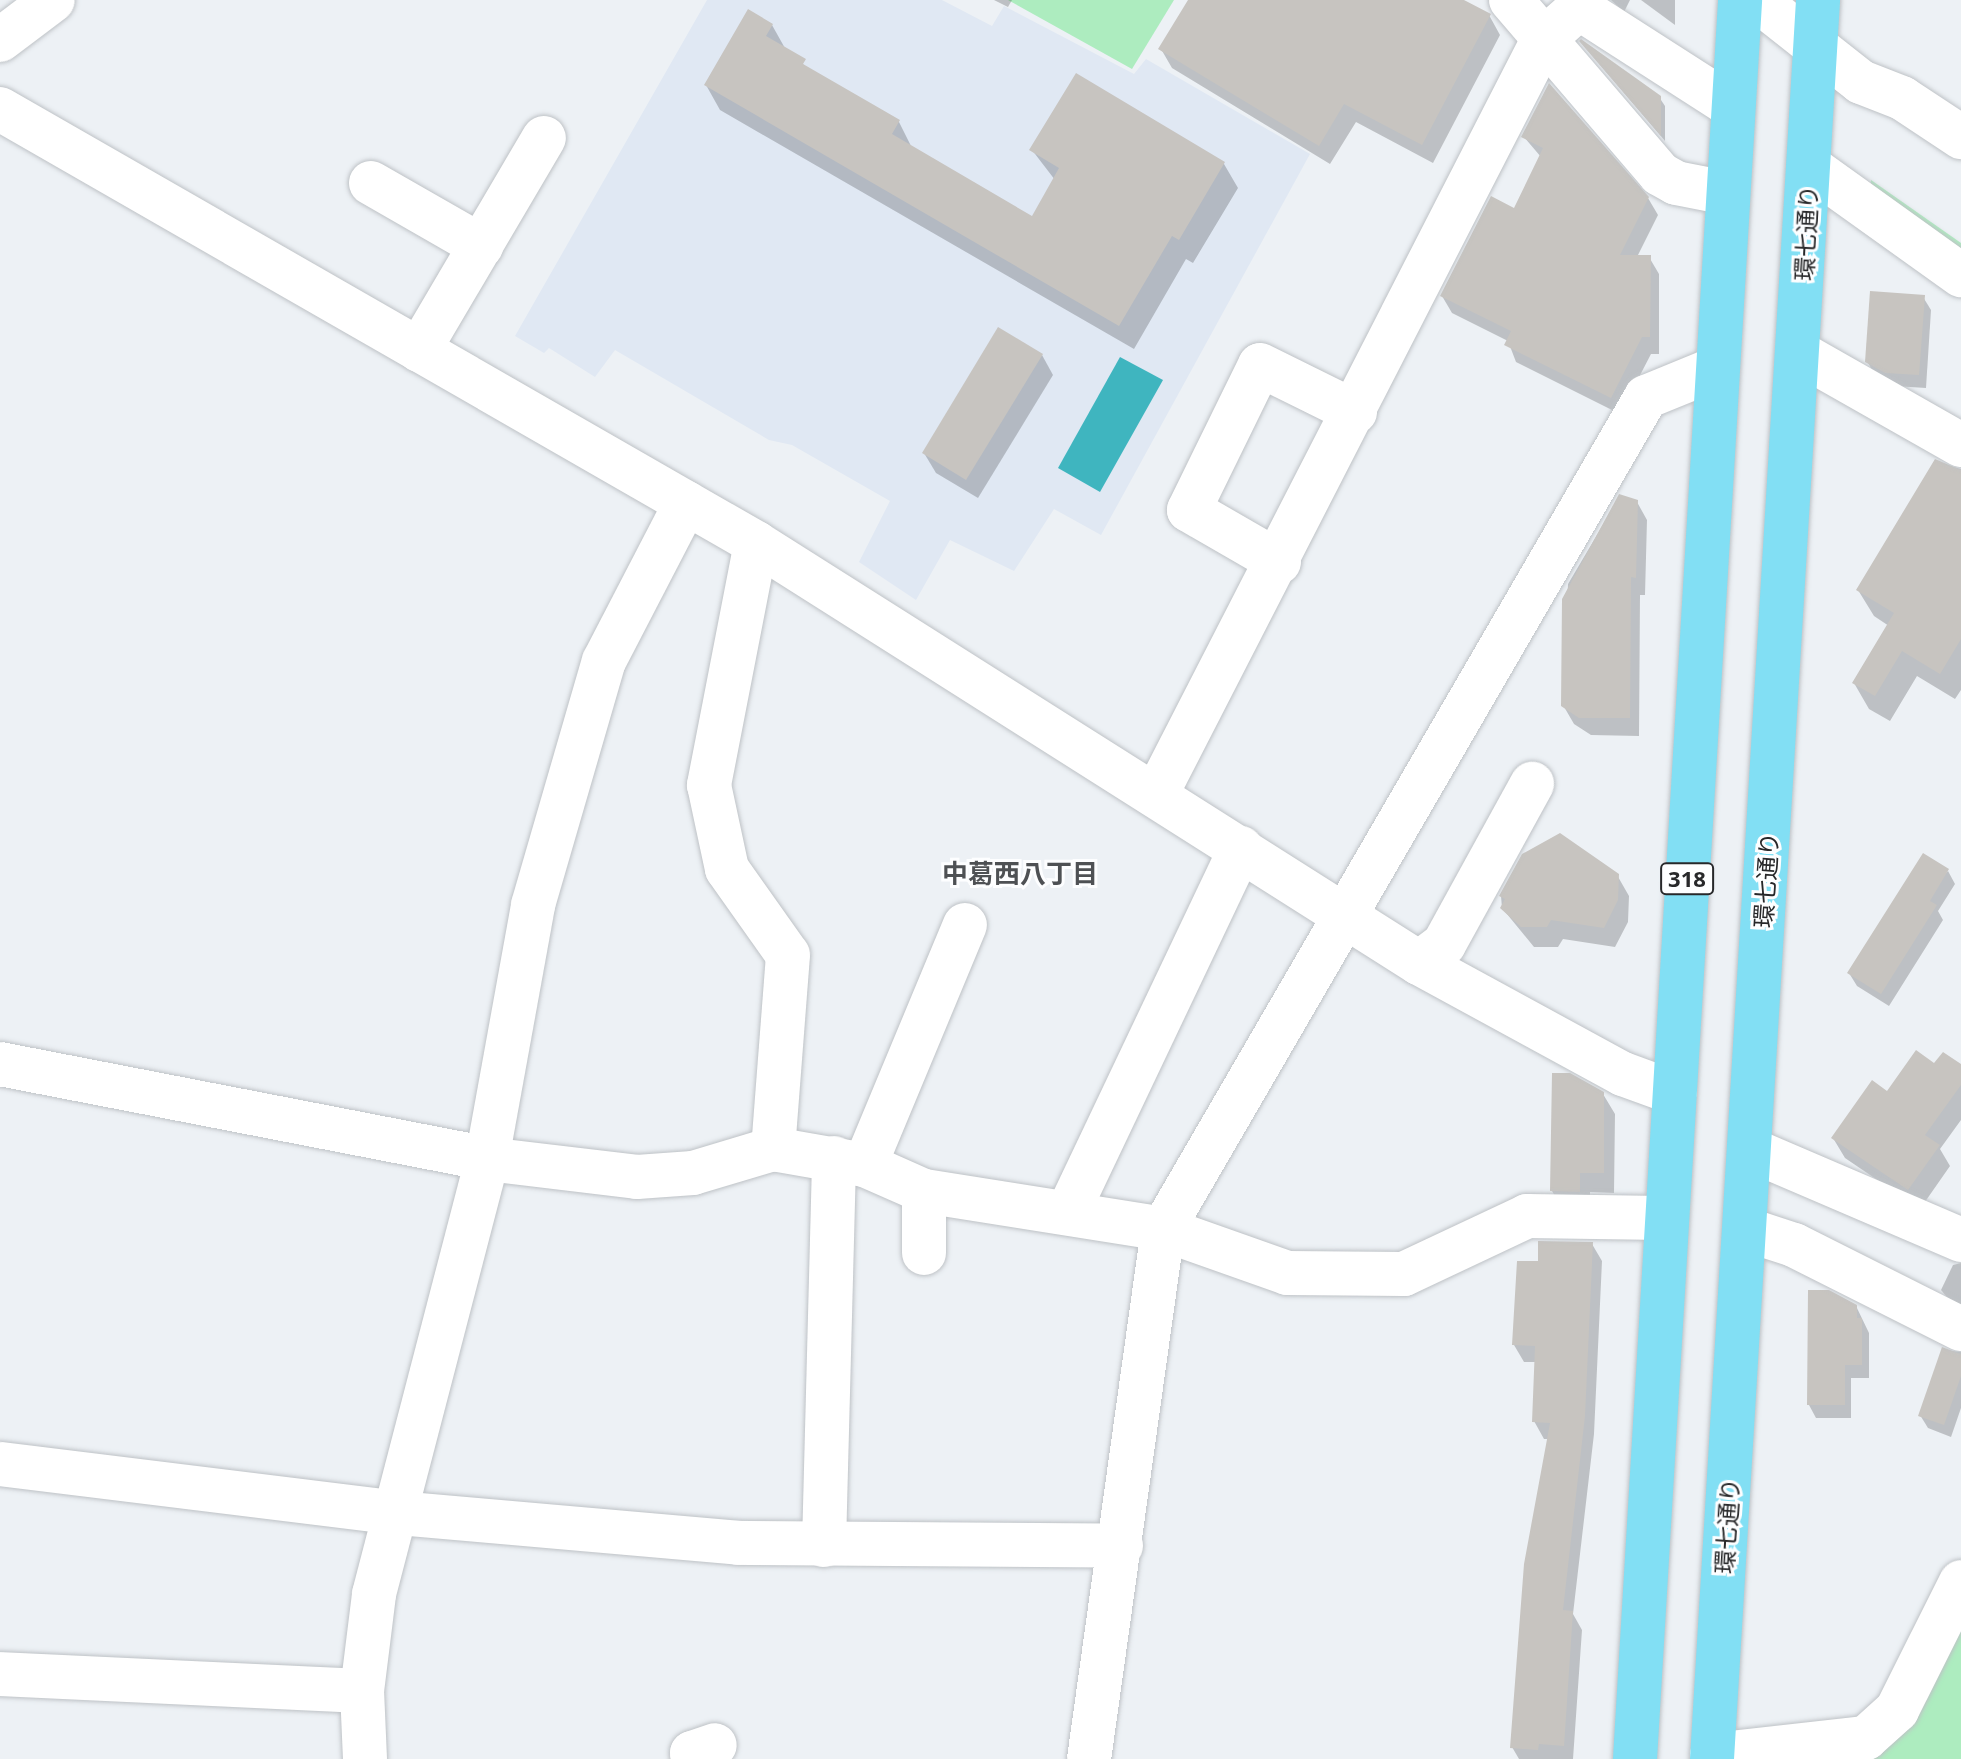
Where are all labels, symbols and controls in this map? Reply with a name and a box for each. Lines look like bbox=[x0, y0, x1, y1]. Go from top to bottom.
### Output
street label: 環七通り bbox=[1789, 184, 1823, 282]
street label: 環七通り bbox=[1748, 831, 1784, 929]
district label: 中葛西八丁目 bbox=[942, 858, 1098, 890]
road number: 318 bbox=[1659, 861, 1715, 897]
street label: 環七通り bbox=[1709, 1477, 1745, 1575]

